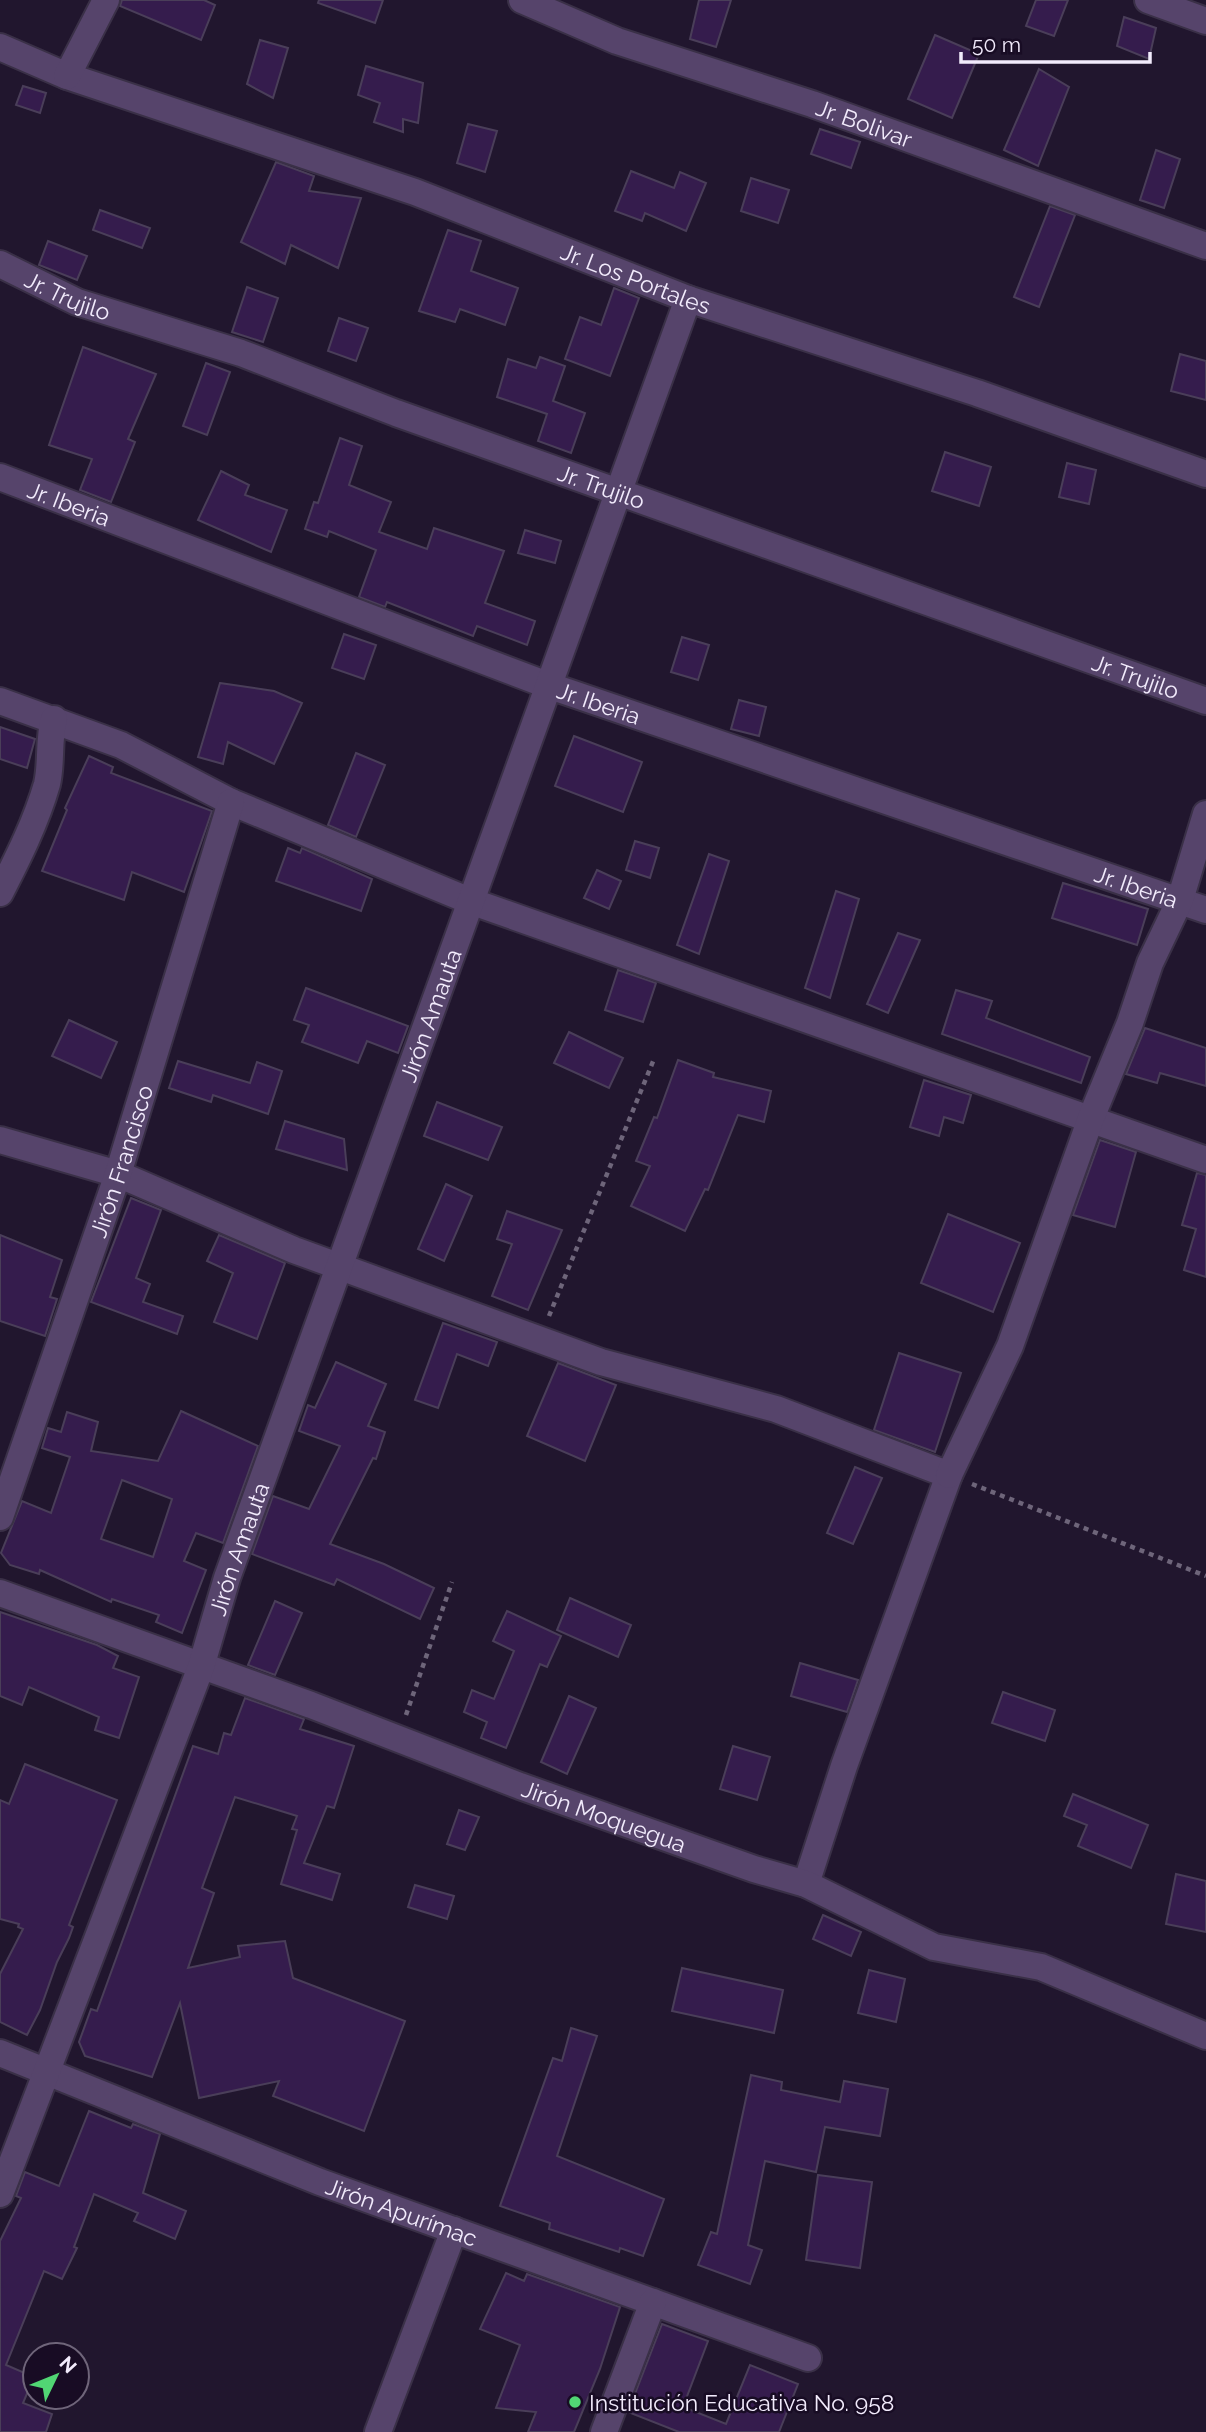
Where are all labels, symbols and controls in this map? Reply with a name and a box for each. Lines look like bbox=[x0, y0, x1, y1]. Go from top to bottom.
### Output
scale bar bbox=[961, 21, 1150, 65]
text: 50 m bbox=[972, 32, 1021, 57]
street label: Jr. Bolivar bbox=[813, 93, 916, 153]
street label: Jr. Los Portales bbox=[557, 237, 714, 319]
street label: Jr. Trujilo bbox=[21, 265, 114, 325]
street label: Jr. Trujilo bbox=[554, 458, 649, 514]
street label: Jr. Iberia bbox=[24, 475, 114, 531]
street label: Jr. Trujilo bbox=[1089, 648, 1183, 704]
street label: Jr. Iberia bbox=[554, 676, 644, 729]
street label: Jr. Iberia bbox=[1091, 860, 1182, 913]
street label: Jirón Amauta bbox=[394, 945, 466, 1085]
street label: Jirón Francisco bbox=[84, 1082, 158, 1241]
street label: Jirón Amauta bbox=[203, 1479, 274, 1619]
street label: Jirón Moquegua bbox=[518, 1774, 690, 1857]
street label: Jirón Apurímac bbox=[322, 2172, 481, 2251]
north arrow bbox=[21, 2341, 91, 2411]
text: N bbox=[55, 2352, 81, 2377]
place label: Institución Educativa No. 958 bbox=[589, 2389, 894, 2416]
marker: Institución Educativa No. 958 bbox=[567, 2394, 583, 2410]

